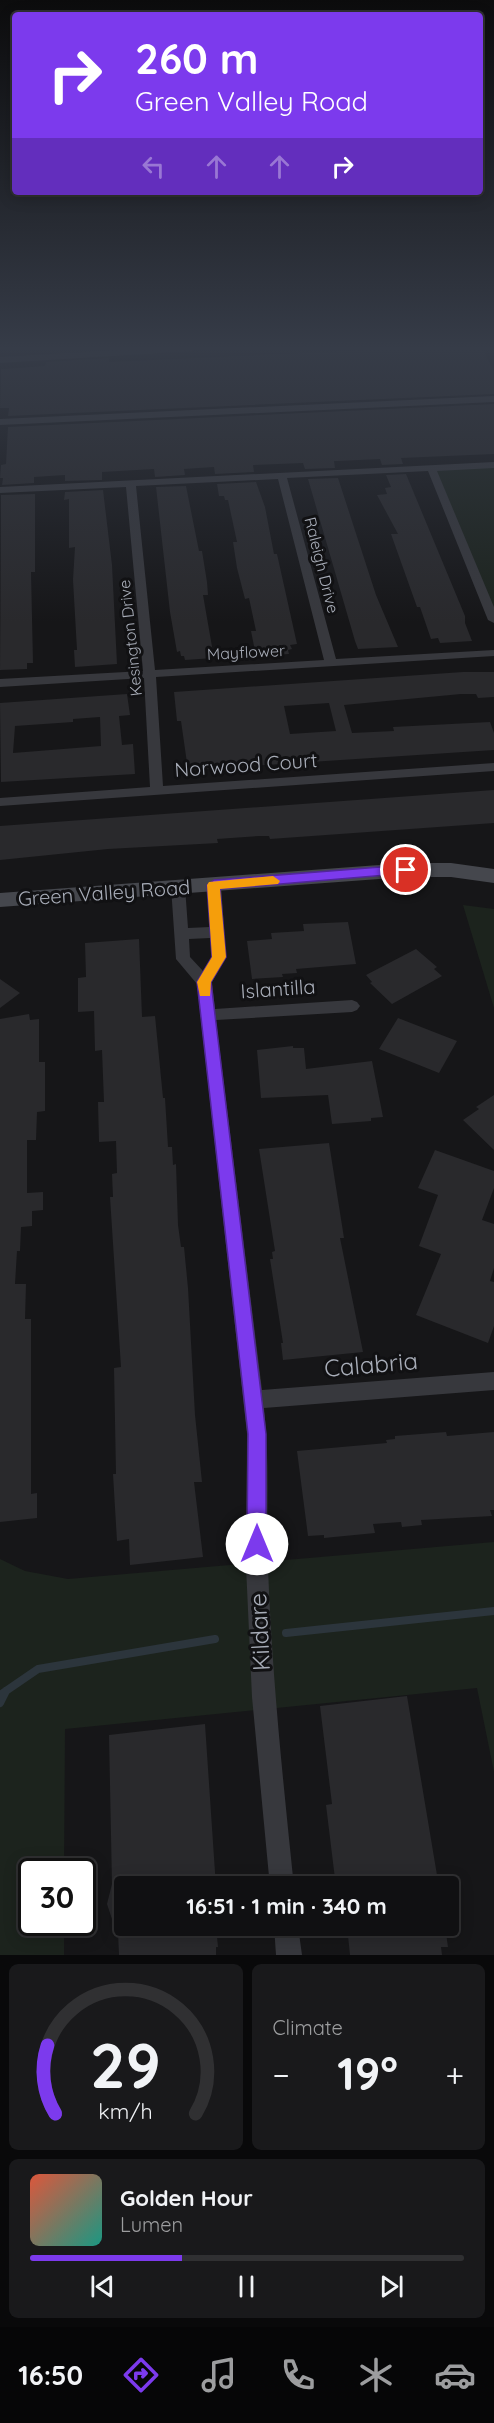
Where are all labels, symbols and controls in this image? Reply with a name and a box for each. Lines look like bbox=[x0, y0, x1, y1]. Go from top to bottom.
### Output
text: 260 m bbox=[135, 32, 258, 85]
icon: right bbox=[36, 36, 114, 114]
text: Green Valley Road bbox=[135, 84, 368, 118]
icon: left bbox=[137, 150, 170, 183]
icon: ahead bbox=[200, 150, 233, 183]
icon: ahead bbox=[263, 150, 296, 183]
icon: right bbox=[326, 150, 359, 183]
street label: Raleigh Drive bbox=[300, 515, 344, 615]
street label: Kesington Drive bbox=[114, 579, 146, 697]
street label: Mayflower bbox=[206, 640, 286, 664]
street label: Norwood Court bbox=[174, 747, 318, 782]
pin bbox=[380, 844, 431, 895]
icon: arrive bbox=[389, 853, 422, 886]
street label: Green Valley Road bbox=[17, 874, 191, 911]
street label: Islantilla bbox=[240, 973, 316, 1004]
street label: Calabria bbox=[323, 1345, 419, 1383]
position arrow bbox=[225, 1512, 289, 1576]
street label: Kildare bbox=[242, 1592, 276, 1672]
speed limit sign: 30 bbox=[18, 1858, 96, 1936]
text: 16:51 · 1 min · 340 m bbox=[186, 1892, 387, 1920]
text: Climate bbox=[273, 2015, 343, 2040]
text: 29 bbox=[90, 2026, 161, 2104]
text: 19° bbox=[337, 2045, 398, 2101]
text: − bbox=[273, 2054, 290, 2095]
text: + bbox=[445, 2054, 464, 2095]
text: km/h bbox=[99, 2098, 153, 2124]
text: Golden Hour bbox=[120, 2184, 253, 2212]
text: Lumen bbox=[120, 2212, 183, 2237]
icon: previous bbox=[86, 2270, 119, 2303]
icon: pause bbox=[230, 2270, 263, 2303]
icon: next bbox=[375, 2270, 408, 2303]
icon: directions bbox=[120, 2354, 162, 2396]
icon: music bbox=[198, 2354, 240, 2396]
icon: phone bbox=[277, 2354, 319, 2396]
icon: climate bbox=[355, 2354, 397, 2396]
icon: car bbox=[434, 2354, 476, 2396]
text: 16:50 bbox=[18, 2358, 83, 2392]

